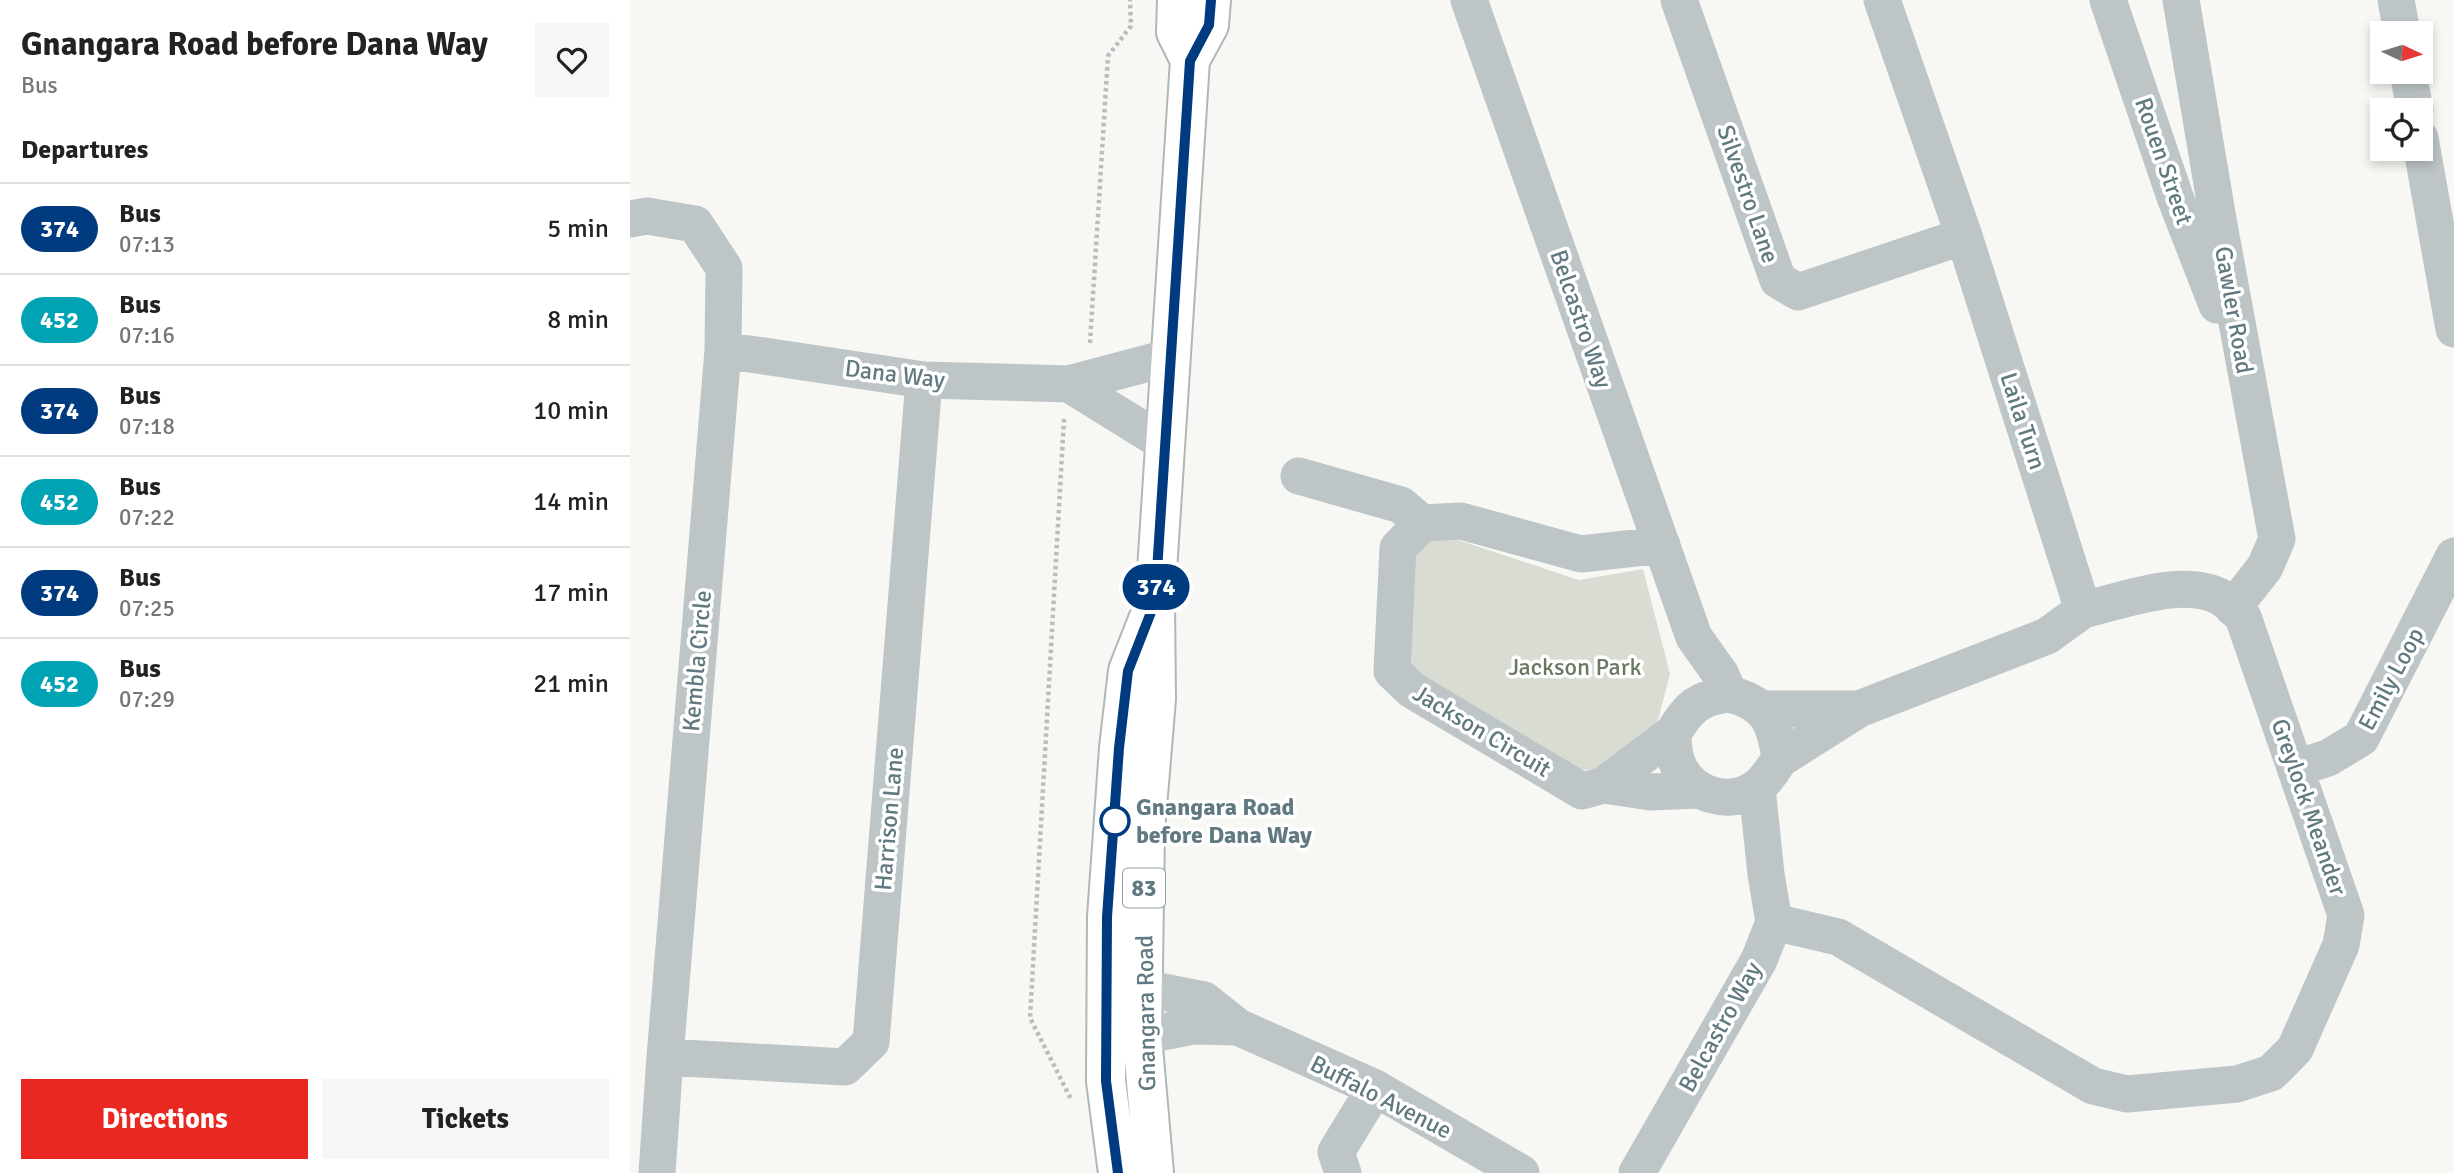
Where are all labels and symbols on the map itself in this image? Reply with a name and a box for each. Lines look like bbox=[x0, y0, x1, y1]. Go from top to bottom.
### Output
north arrow bbox=[2370, 21, 2432, 84]
street label: Rouen Street bbox=[2128, 93, 2200, 229]
street label: Silvestro Lane bbox=[1710, 121, 1786, 267]
street label: Gawler Road bbox=[2208, 244, 2260, 376]
street label: Belcastro Way bbox=[1543, 246, 1619, 392]
street label: Dana Way bbox=[843, 353, 947, 395]
street label: Laila Turn bbox=[1993, 369, 2053, 473]
line badge: 374 bbox=[1116, 564, 1196, 610]
street label: Kembla Circle bbox=[676, 589, 718, 733]
street label: Emily Loop bbox=[2351, 622, 2431, 736]
park label: Jackson Park bbox=[1508, 652, 1642, 682]
street label: Jackson Circuit bbox=[1408, 678, 1556, 784]
street label: Greylock Meander bbox=[2265, 715, 2353, 899]
street label: Harrison Lane bbox=[868, 746, 910, 892]
place label: Gnangara Road before Dana Way bbox=[1136, 792, 1312, 850]
marker: Gnangara Road before Dana Way bbox=[1100, 806, 1130, 836]
road number: 83 bbox=[1123, 868, 1165, 908]
street label: Gnangara Road bbox=[1130, 935, 1162, 1091]
street label: Belcastro Way bbox=[1672, 957, 1768, 1097]
street label: Buffalo Avenue bbox=[1305, 1048, 1457, 1146]

